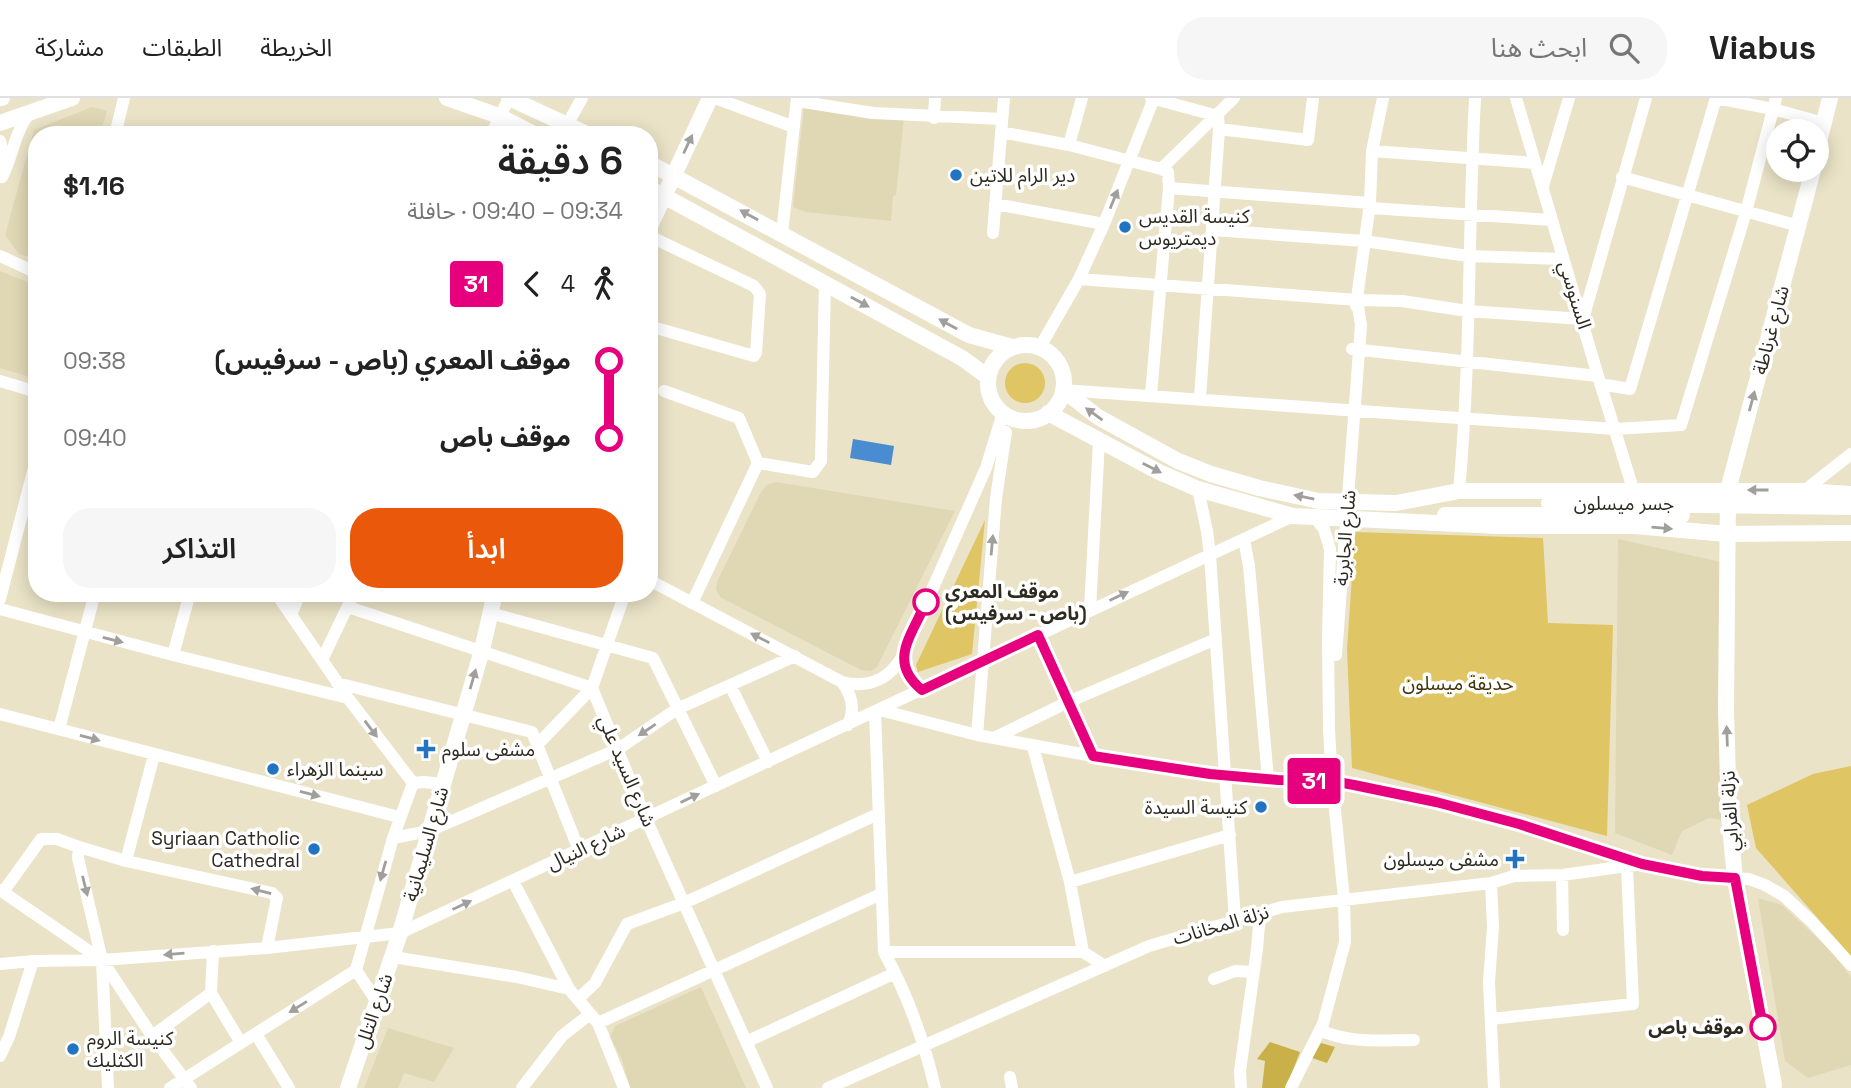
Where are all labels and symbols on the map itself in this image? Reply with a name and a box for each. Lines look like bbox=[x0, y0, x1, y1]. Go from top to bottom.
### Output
one-way arrow bbox=[682, 134, 694, 154]
place label: دير الرام للاتين bbox=[970, 163, 1075, 190]
marker: دير الرام للاتين bbox=[948, 167, 964, 183]
one-way arrow bbox=[1109, 188, 1120, 209]
place label: كنيسة القديس ديمتريوس bbox=[1139, 204, 1251, 251]
one-way arrow bbox=[739, 209, 758, 221]
marker: كنيسة القديس ديمتريوس bbox=[1117, 219, 1133, 235]
street label: السنوسي bbox=[1551, 258, 1597, 333]
street label: شارع غرناطة bbox=[1747, 283, 1796, 378]
one-way arrow bbox=[850, 296, 870, 308]
one-way arrow bbox=[938, 318, 958, 330]
one-way arrow bbox=[1747, 389, 1758, 411]
one-way arrow bbox=[1085, 407, 1103, 421]
one-way arrow bbox=[1142, 463, 1162, 474]
one-way arrow bbox=[1747, 484, 1769, 496]
street label: شارع الجابرية bbox=[1328, 489, 1363, 587]
street label: جسر ميسلون bbox=[1574, 491, 1674, 516]
one-way arrow bbox=[1293, 492, 1315, 503]
one-way arrow bbox=[1651, 523, 1673, 534]
one-way arrow bbox=[987, 534, 998, 556]
place label: موقف المعري (باص - سرفيس) bbox=[945, 579, 1087, 626]
marker: موقف المعري (باص - سرفيس) bbox=[913, 589, 939, 615]
one-way arrow bbox=[1109, 591, 1129, 602]
one-way arrow bbox=[750, 632, 770, 644]
one-way arrow bbox=[102, 635, 124, 646]
one-way arrow bbox=[469, 669, 479, 690]
park label: حديقة ميسلون bbox=[1402, 671, 1514, 696]
street label: شارع السيد علي bbox=[590, 711, 662, 832]
one-way arrow bbox=[364, 720, 378, 738]
one-way arrow bbox=[637, 723, 656, 736]
one-way arrow bbox=[1721, 725, 1732, 747]
one-way arrow bbox=[79, 733, 100, 743]
place label: مشفى سلوم bbox=[442, 737, 535, 764]
marker: مشفى سلوم bbox=[416, 739, 436, 759]
place label: سينما الزهراء bbox=[287, 757, 383, 782]
line badge: 31 bbox=[1282, 758, 1346, 804]
marker: سينما الزهراء bbox=[265, 761, 281, 777]
street label: نزلة الفرابي bbox=[1715, 770, 1747, 852]
street label: شارع السليمانية bbox=[398, 784, 455, 905]
one-way arrow bbox=[299, 789, 321, 800]
one-way arrow bbox=[680, 792, 701, 803]
place label: كنيسة السيدة bbox=[1145, 795, 1248, 820]
marker: كنيسة السيدة bbox=[1253, 799, 1269, 815]
street label: شارع النيال bbox=[543, 818, 630, 877]
place label: Syriaan Catholic Cathedral bbox=[151, 826, 300, 873]
marker: Syriaan Catholic Cathedral bbox=[306, 841, 322, 857]
place label: مشفى ميسلون bbox=[1384, 847, 1499, 872]
marker: مشفى ميسلون bbox=[1505, 849, 1525, 869]
one-way arrow bbox=[377, 860, 388, 882]
one-way arrow bbox=[79, 875, 90, 897]
one-way arrow bbox=[250, 885, 272, 896]
one-way arrow bbox=[452, 899, 472, 910]
street label: نزلة المخانات bbox=[1170, 899, 1272, 951]
one-way arrow bbox=[163, 949, 185, 960]
street label: شارع التلل bbox=[349, 970, 399, 1052]
one-way arrow bbox=[289, 1000, 308, 1013]
marker: موقف باص bbox=[1750, 1014, 1776, 1040]
place label: موقف باص bbox=[1648, 1015, 1744, 1040]
place label: كنيسة الروم الكثليك bbox=[87, 1026, 175, 1073]
marker: كنيسة الروم الكثليك bbox=[65, 1041, 81, 1057]

